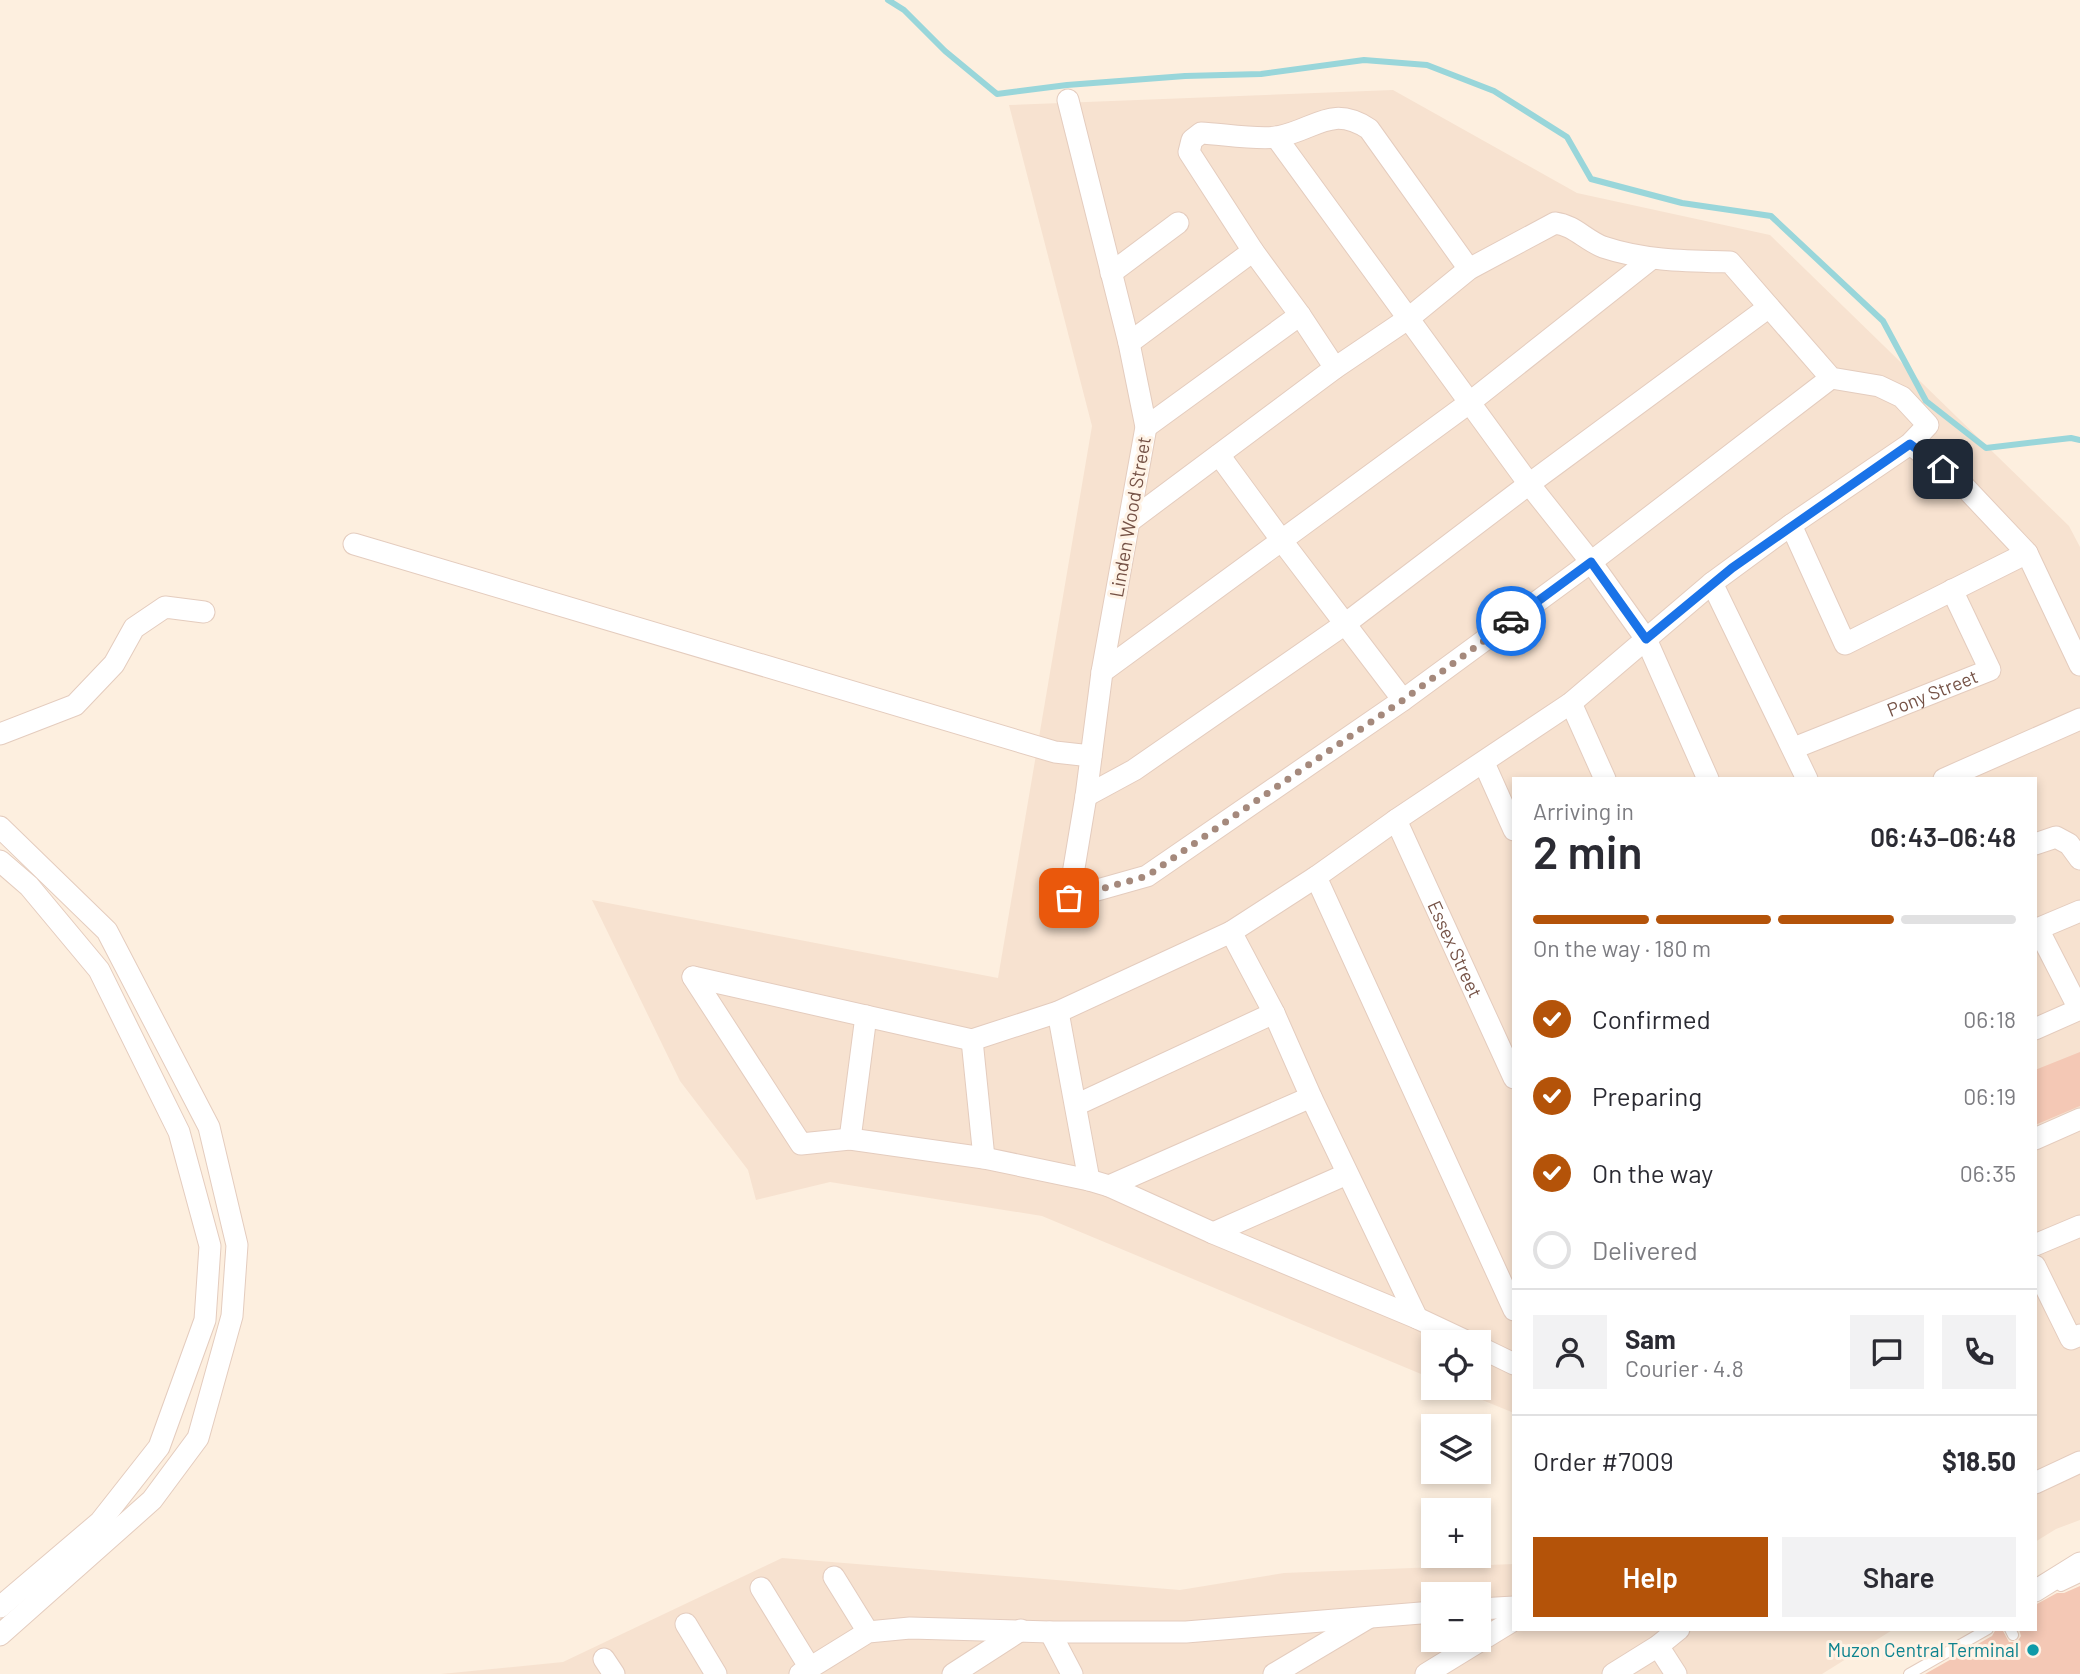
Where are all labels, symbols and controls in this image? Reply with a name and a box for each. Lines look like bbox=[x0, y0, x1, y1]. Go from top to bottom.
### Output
street label: Linden Wood Street bbox=[1104, 435, 1155, 599]
pin bbox=[1913, 439, 1973, 499]
icon: home bbox=[1924, 450, 1962, 488]
courier bbox=[1476, 586, 1546, 656]
icon: car bbox=[1492, 602, 1530, 640]
street label: Pony Street bbox=[1883, 664, 1981, 721]
text: Arriving in bbox=[1533, 797, 1634, 825]
text: 06:43–06:48 bbox=[1870, 821, 2016, 852]
text: 2 min bbox=[1533, 823, 1642, 878]
pin bbox=[1039, 868, 1099, 928]
icon: bag bbox=[1050, 879, 1088, 917]
street label: Essex Street bbox=[1423, 897, 1488, 1001]
text: On the way · 180 m bbox=[1533, 934, 1711, 962]
icon: check bbox=[1533, 1000, 1571, 1038]
text: Confirmed bbox=[1592, 1003, 1711, 1034]
text: 06:18 bbox=[1963, 1005, 2016, 1033]
icon: check bbox=[1533, 1077, 1571, 1115]
text: Preparing bbox=[1592, 1080, 1702, 1111]
text: 06:19 bbox=[1963, 1082, 2016, 1110]
icon: check bbox=[1533, 1154, 1571, 1192]
text: On the way bbox=[1592, 1157, 1713, 1188]
text: 06:35 bbox=[1960, 1159, 2016, 1187]
text: Delivered bbox=[1592, 1234, 1698, 1265]
button: person bbox=[1533, 1315, 1607, 1389]
button: chat bbox=[1850, 1315, 1924, 1389]
button: phone bbox=[1942, 1315, 2016, 1389]
text: Sam bbox=[1625, 1323, 1676, 1354]
map controls bbox=[1421, 1330, 1491, 1652]
button: locate bbox=[1421, 1330, 1491, 1400]
text: Courier · 4.8 bbox=[1625, 1354, 1744, 1382]
button: layers bbox=[1421, 1414, 1491, 1484]
text: Order #7009 bbox=[1533, 1445, 1674, 1476]
text: $18.50 bbox=[1942, 1445, 2016, 1476]
button: + bbox=[1421, 1498, 1491, 1568]
button: Help bbox=[1533, 1537, 1768, 1617]
button: Share bbox=[1782, 1537, 2016, 1617]
button: − bbox=[1421, 1582, 1491, 1652]
place label: Muzon Central Terminal bbox=[1827, 1638, 2019, 1661]
marker: Muzon Central Terminal bbox=[2025, 1642, 2041, 1658]

